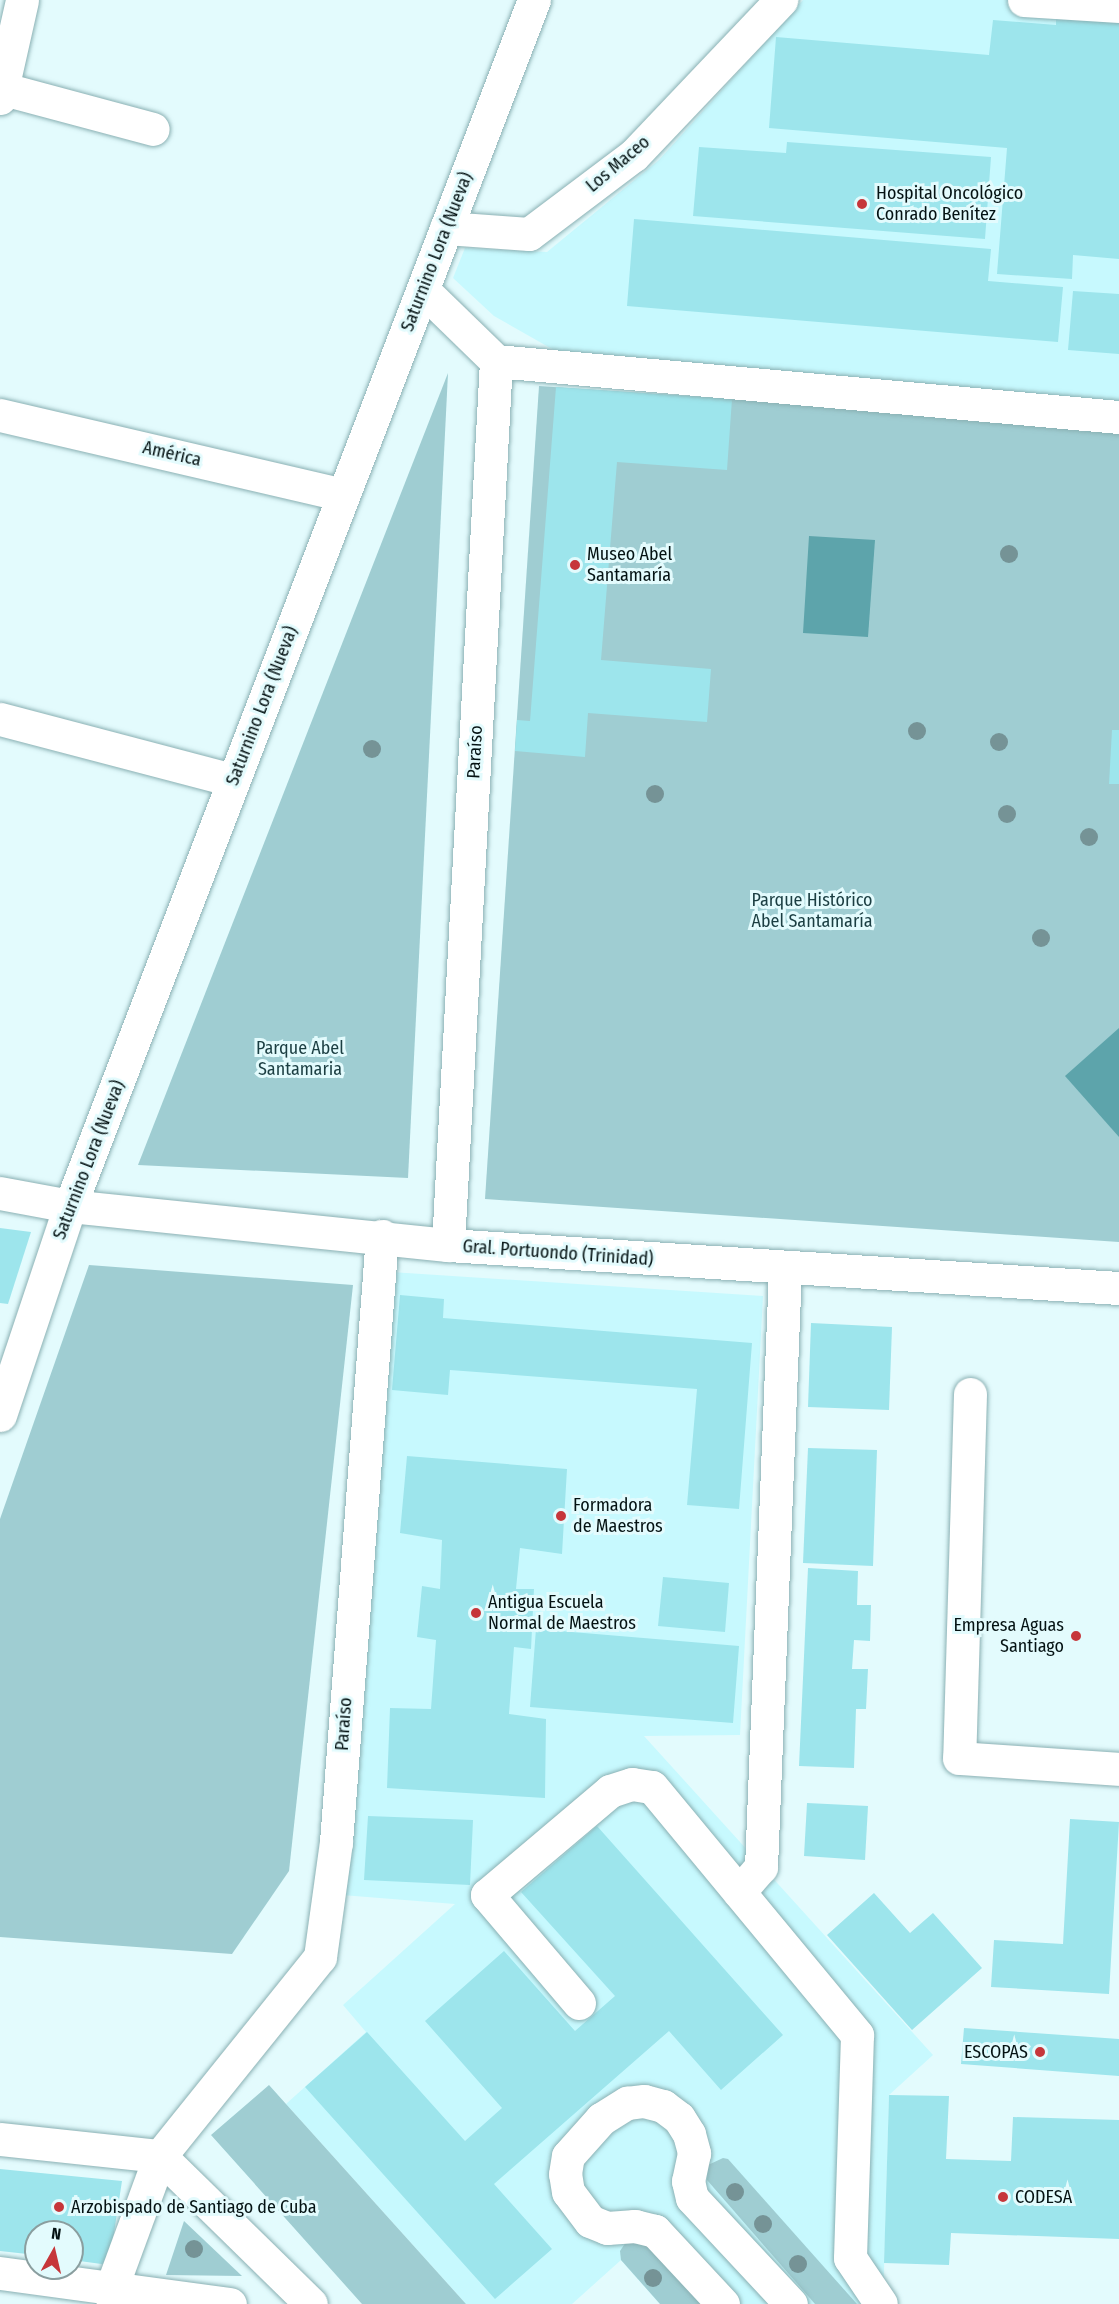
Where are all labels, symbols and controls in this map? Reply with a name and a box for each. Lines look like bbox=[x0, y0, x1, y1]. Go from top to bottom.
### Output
street label: Los Maceo bbox=[582, 131, 654, 197]
street label: Saturnino Lora (Nueva) bbox=[397, 169, 477, 335]
place label: Hospital Oncológico Conrado Benítez bbox=[876, 183, 1023, 226]
marker: Hospital Oncológico Conrado Benítez bbox=[853, 195, 871, 213]
street label: América bbox=[141, 437, 203, 471]
place label: Museo Abel Santamaría bbox=[587, 544, 672, 586]
marker: Museo Abel Santamaría bbox=[568, 558, 582, 572]
street label: Saturnino Lora (Nueva) bbox=[222, 623, 302, 789]
street label: Paraíso bbox=[463, 725, 487, 779]
park label: Parque Histórico Abel Santamaría bbox=[751, 890, 873, 932]
park label: Parque Abel Santamaria bbox=[256, 1038, 344, 1080]
street label: Saturnino Lora (Nueva) bbox=[49, 1077, 129, 1243]
street label: Gral. Portuondo (Trinidad) bbox=[462, 1236, 654, 1270]
place label: Formadora de Maestros bbox=[573, 1495, 663, 1538]
marker: Formadora de Maestros bbox=[554, 1509, 568, 1523]
place label: Antigua Escuela Normal de Maestros bbox=[488, 1592, 636, 1634]
marker: Antigua Escuela Normal de Maestros bbox=[469, 1606, 483, 1620]
place label: Empresa Aguas Santiago bbox=[953, 1615, 1064, 1658]
marker: Empresa Aguas Santiago bbox=[1069, 1629, 1083, 1643]
street label: Paraíso bbox=[331, 1697, 357, 1751]
place label: ESCOPAS bbox=[964, 2041, 1028, 2063]
marker: ESCOPAS bbox=[1033, 2045, 1047, 2059]
place label: CODESA bbox=[1015, 2186, 1072, 2208]
marker: CODESA bbox=[996, 2190, 1010, 2204]
place label: Arzobispado de Santiago de Cuba bbox=[71, 2196, 317, 2218]
marker: Arzobispado de Santiago de Cuba bbox=[52, 2200, 66, 2214]
north arrow bbox=[24, 2220, 84, 2280]
text: N bbox=[50, 2224, 62, 2244]

